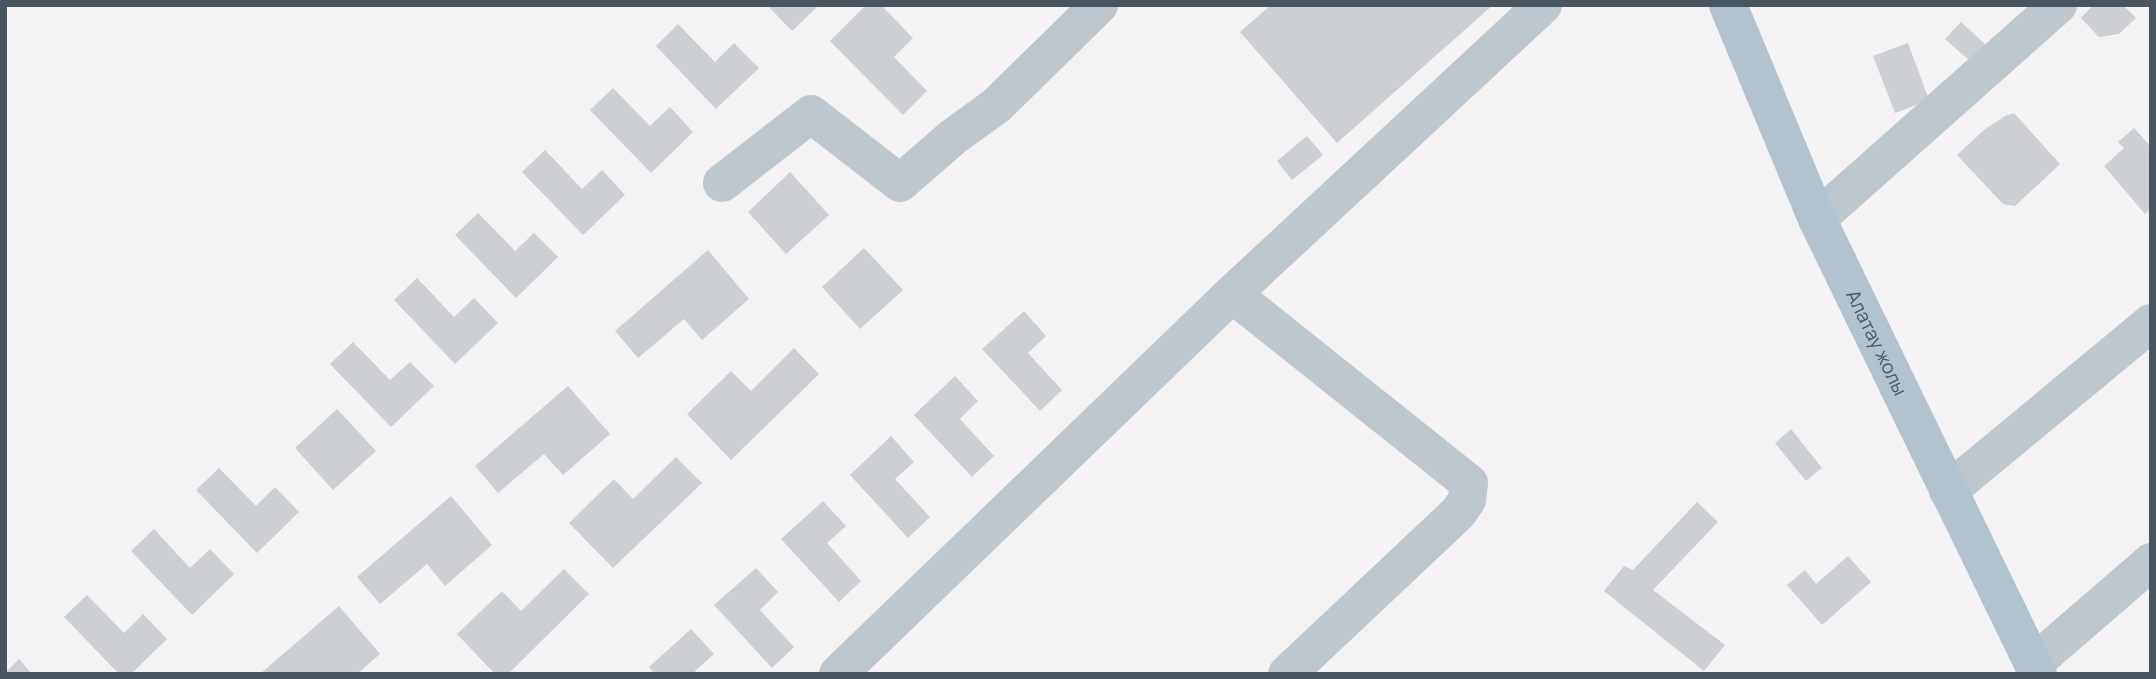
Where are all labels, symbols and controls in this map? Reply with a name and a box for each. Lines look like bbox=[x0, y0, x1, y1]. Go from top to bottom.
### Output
street label: Алатау жолы bbox=[1840, 285, 1914, 400]

